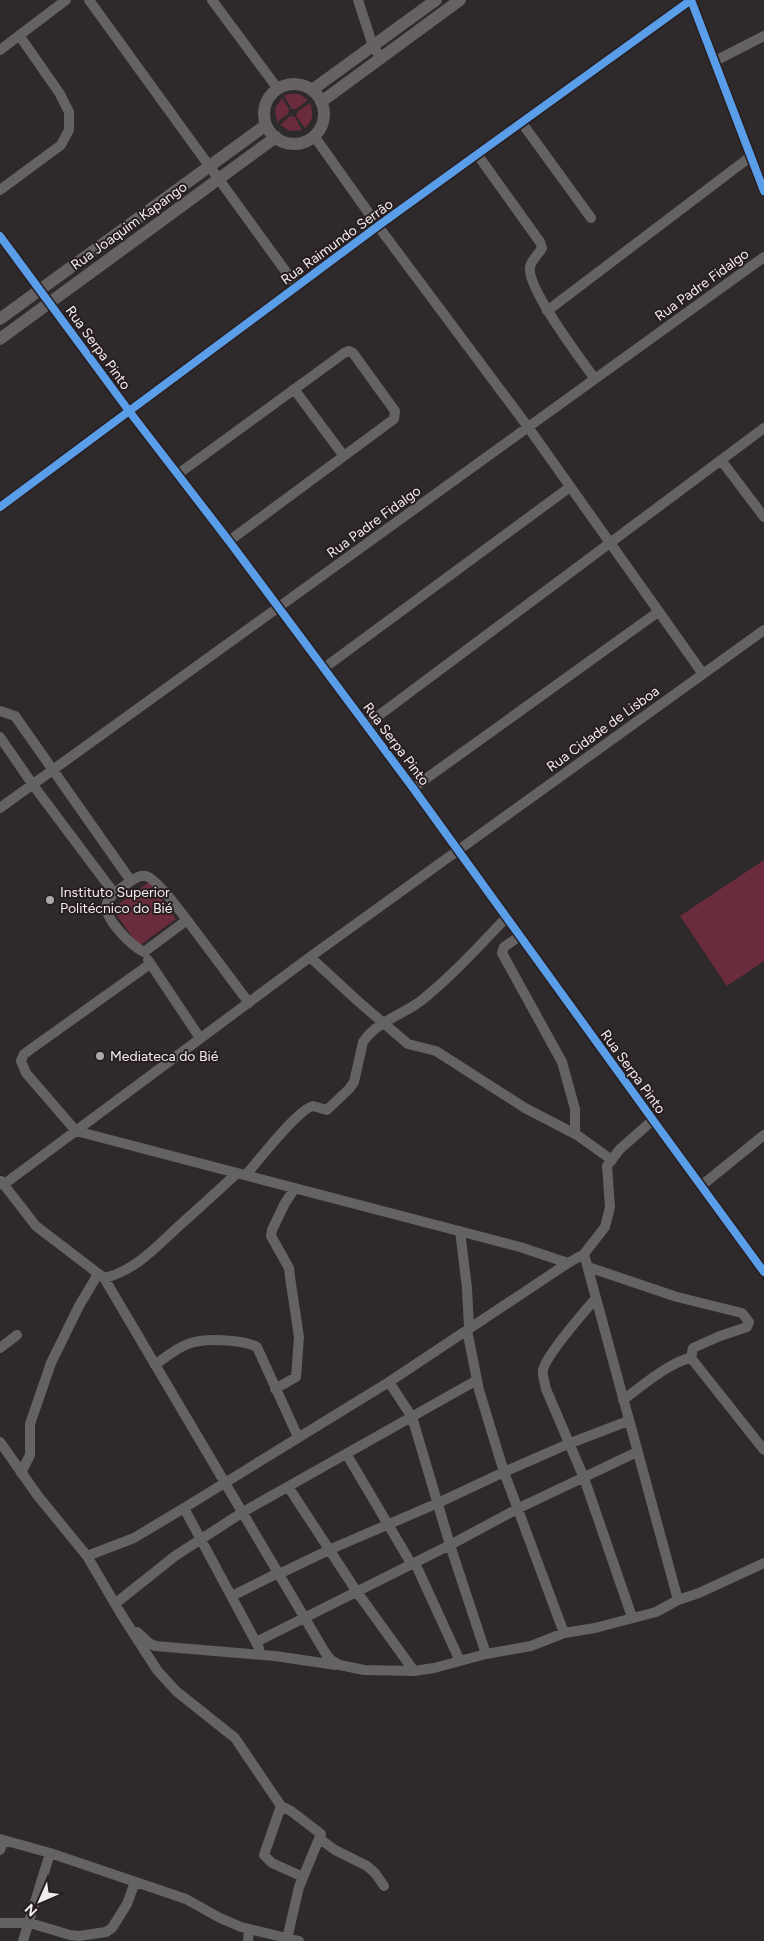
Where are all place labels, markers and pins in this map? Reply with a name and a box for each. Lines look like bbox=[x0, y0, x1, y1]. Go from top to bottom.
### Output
place label: Instituto Superior Politécnico do Bié bbox=[60, 884, 173, 917]
marker: Instituto Superior Politécnico do Bié bbox=[44, 894, 56, 906]
place label: Mediateca do Bié bbox=[110, 1048, 219, 1065]
marker: Mediateca do Bié bbox=[94, 1050, 106, 1062]

